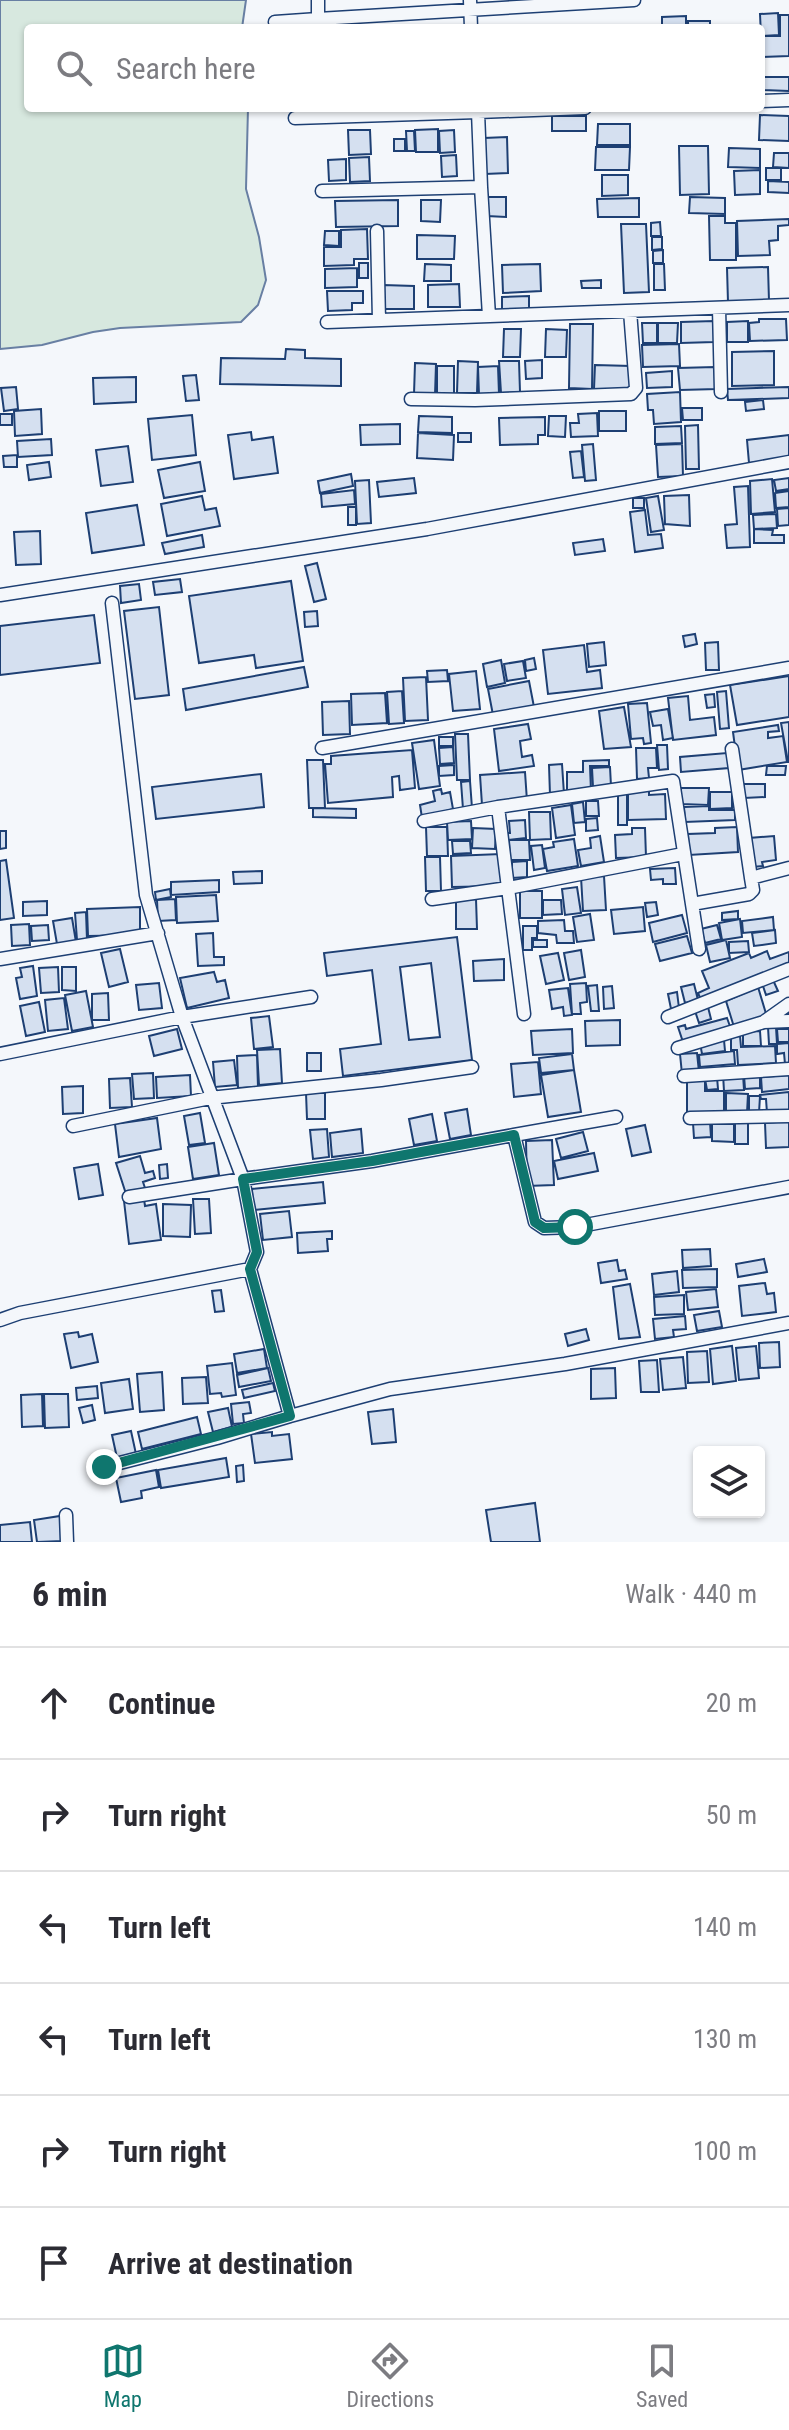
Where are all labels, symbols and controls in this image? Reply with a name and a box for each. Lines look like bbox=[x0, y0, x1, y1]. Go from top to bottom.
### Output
search box bbox=[24, 24, 765, 112]
icon: search bbox=[52, 46, 96, 90]
text: Search here bbox=[116, 51, 256, 86]
route start bbox=[557, 1209, 593, 1245]
map controls bbox=[693, 1446, 765, 1518]
button: layers bbox=[693, 1446, 765, 1518]
route end bbox=[86, 1449, 122, 1485]
text: 6 min bbox=[32, 1574, 108, 1614]
text: Walk · 440 m bbox=[625, 1579, 757, 1609]
icon: ahead bbox=[32, 1681, 76, 1725]
text: Continue bbox=[108, 1686, 215, 1721]
text: 20 m bbox=[706, 1688, 757, 1718]
icon: right bbox=[32, 1793, 76, 1837]
text: Turn right bbox=[108, 1798, 226, 1833]
text: 50 m bbox=[706, 1800, 757, 1830]
icon: left bbox=[32, 1905, 76, 1949]
text: Turn left bbox=[108, 1910, 211, 1945]
text: 140 m bbox=[693, 1912, 757, 1942]
icon: left bbox=[32, 2017, 76, 2061]
text: Turn left bbox=[108, 2022, 211, 2057]
text: 130 m bbox=[693, 2024, 757, 2054]
icon: right bbox=[32, 2129, 76, 2173]
text: Turn right bbox=[108, 2134, 226, 2169]
text: 100 m bbox=[693, 2136, 757, 2166]
icon: arrive bbox=[32, 2241, 76, 2285]
text: Arrive at destination bbox=[108, 2246, 353, 2281]
tab: Map bbox=[101, 2339, 145, 2412]
tab: Directions bbox=[346, 2339, 434, 2412]
tab: Saved bbox=[636, 2339, 688, 2412]

